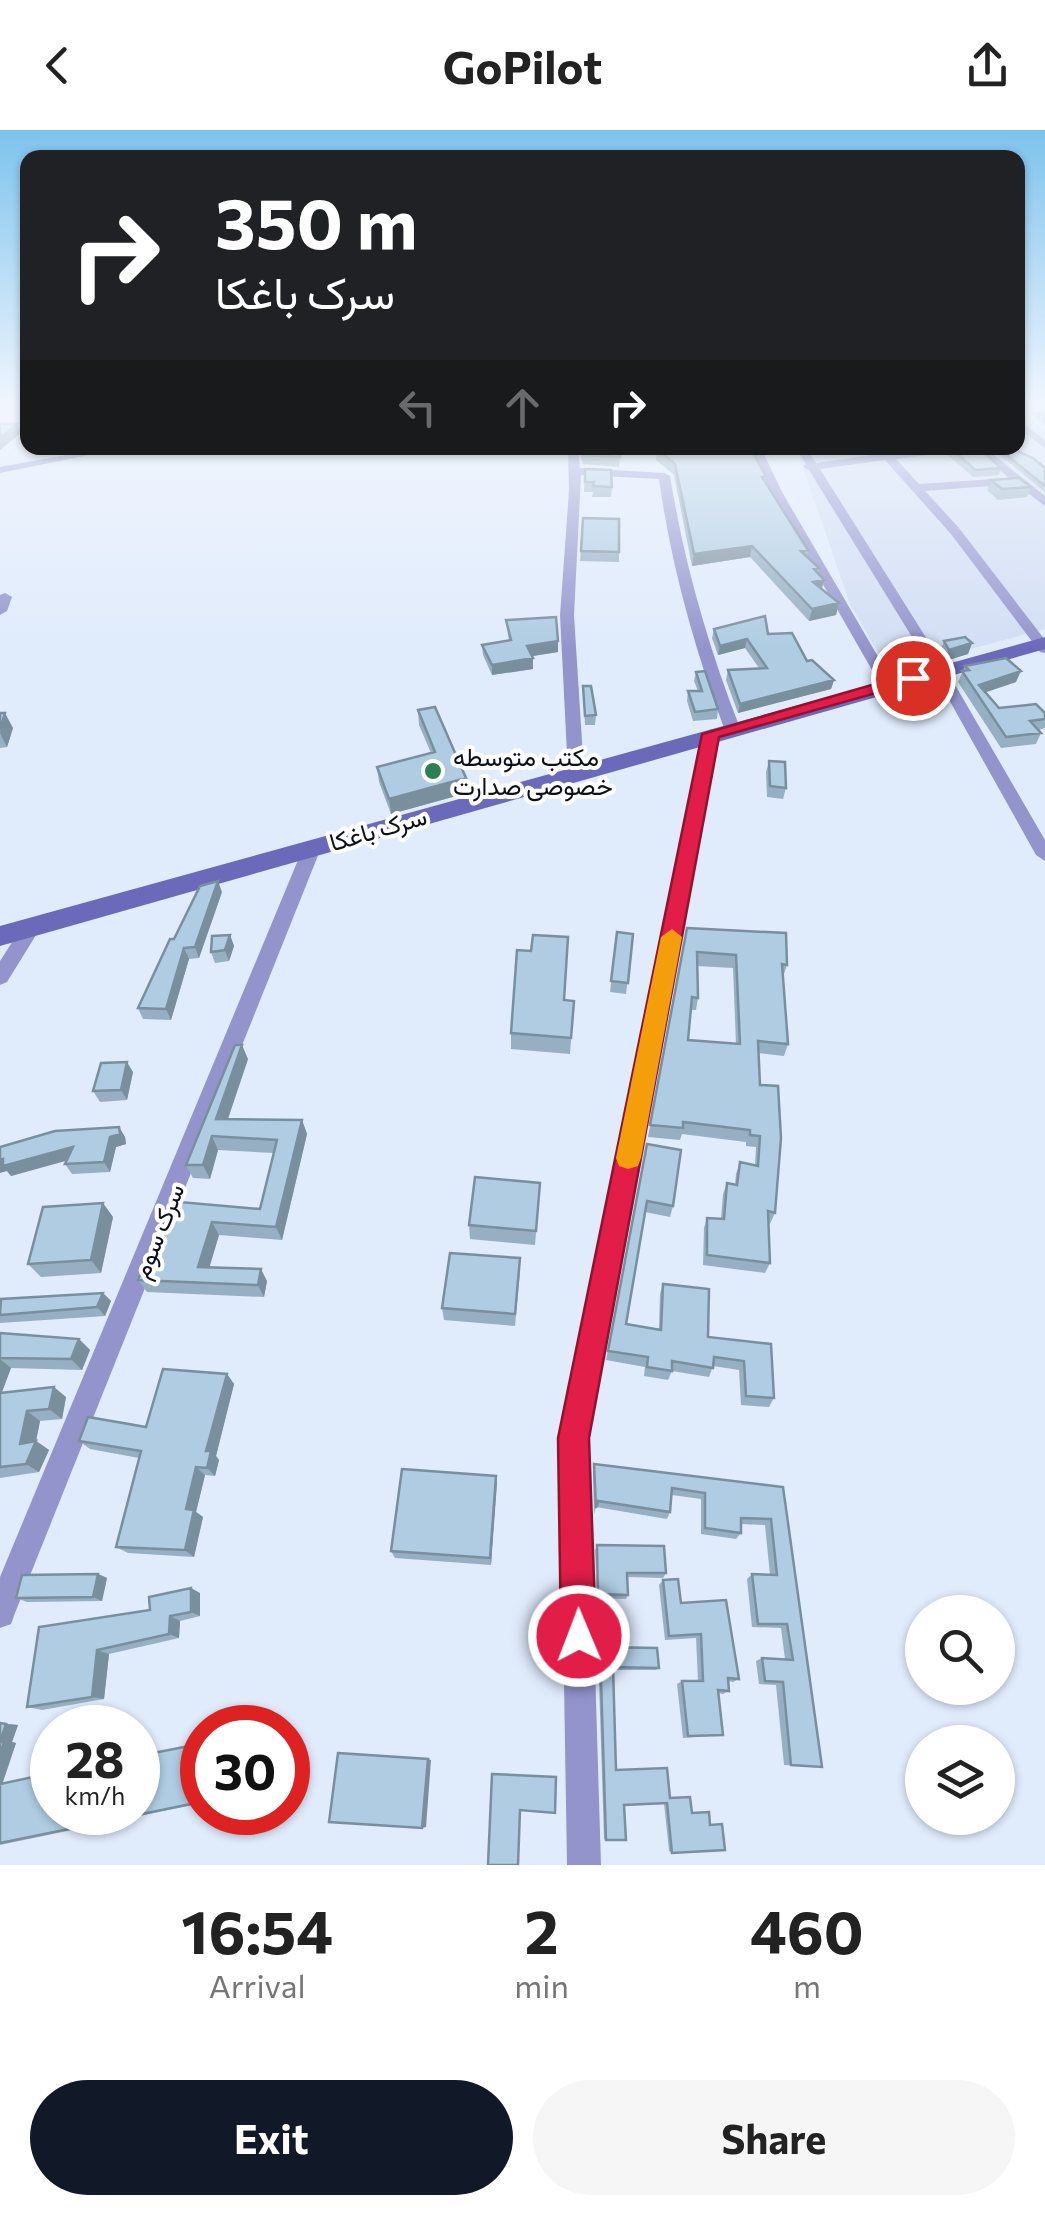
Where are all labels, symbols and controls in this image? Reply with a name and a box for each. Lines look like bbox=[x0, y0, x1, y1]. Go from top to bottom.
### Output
icon: back bbox=[30, 38, 85, 93]
text: GoPilot bbox=[443, 38, 602, 93]
icon: share bbox=[960, 38, 1015, 93]
text: 350 m bbox=[215, 178, 418, 263]
icon: right bbox=[50, 190, 180, 320]
text: سرک باغکا bbox=[215, 263, 395, 318]
icon: left bbox=[390, 380, 445, 435]
icon: ahead bbox=[495, 380, 550, 435]
icon: right bbox=[600, 380, 655, 435]
pin bbox=[871, 636, 956, 721]
icon: arrive bbox=[886, 651, 941, 706]
place label: مکتب متوسطه خصوصی صدارت bbox=[453, 741, 613, 802]
marker: مکتب متوسطه خصوصی صدارت bbox=[422, 760, 444, 782]
street label: سرک باغکا bbox=[326, 800, 430, 858]
street label: سرک سوم bbox=[125, 1179, 192, 1283]
position arrow bbox=[527, 1584, 631, 1688]
map controls bbox=[905, 1595, 1015, 1835]
button: search bbox=[905, 1595, 1015, 1705]
speed limit sign: 30 bbox=[180, 1705, 310, 1835]
button: layers bbox=[905, 1725, 1015, 1835]
text: 28 bbox=[65, 1727, 125, 1788]
text: km/h bbox=[65, 1780, 125, 1810]
text: 16:54 bbox=[181, 1893, 333, 1966]
text: 2 bbox=[524, 1893, 559, 1966]
text: 460 bbox=[750, 1893, 864, 1966]
text: Arrival bbox=[209, 1965, 306, 2005]
text: min bbox=[514, 1965, 569, 2005]
text: m bbox=[793, 1965, 821, 2005]
button: Exit bbox=[30, 2080, 513, 2195]
button: Share bbox=[533, 2080, 1015, 2195]

